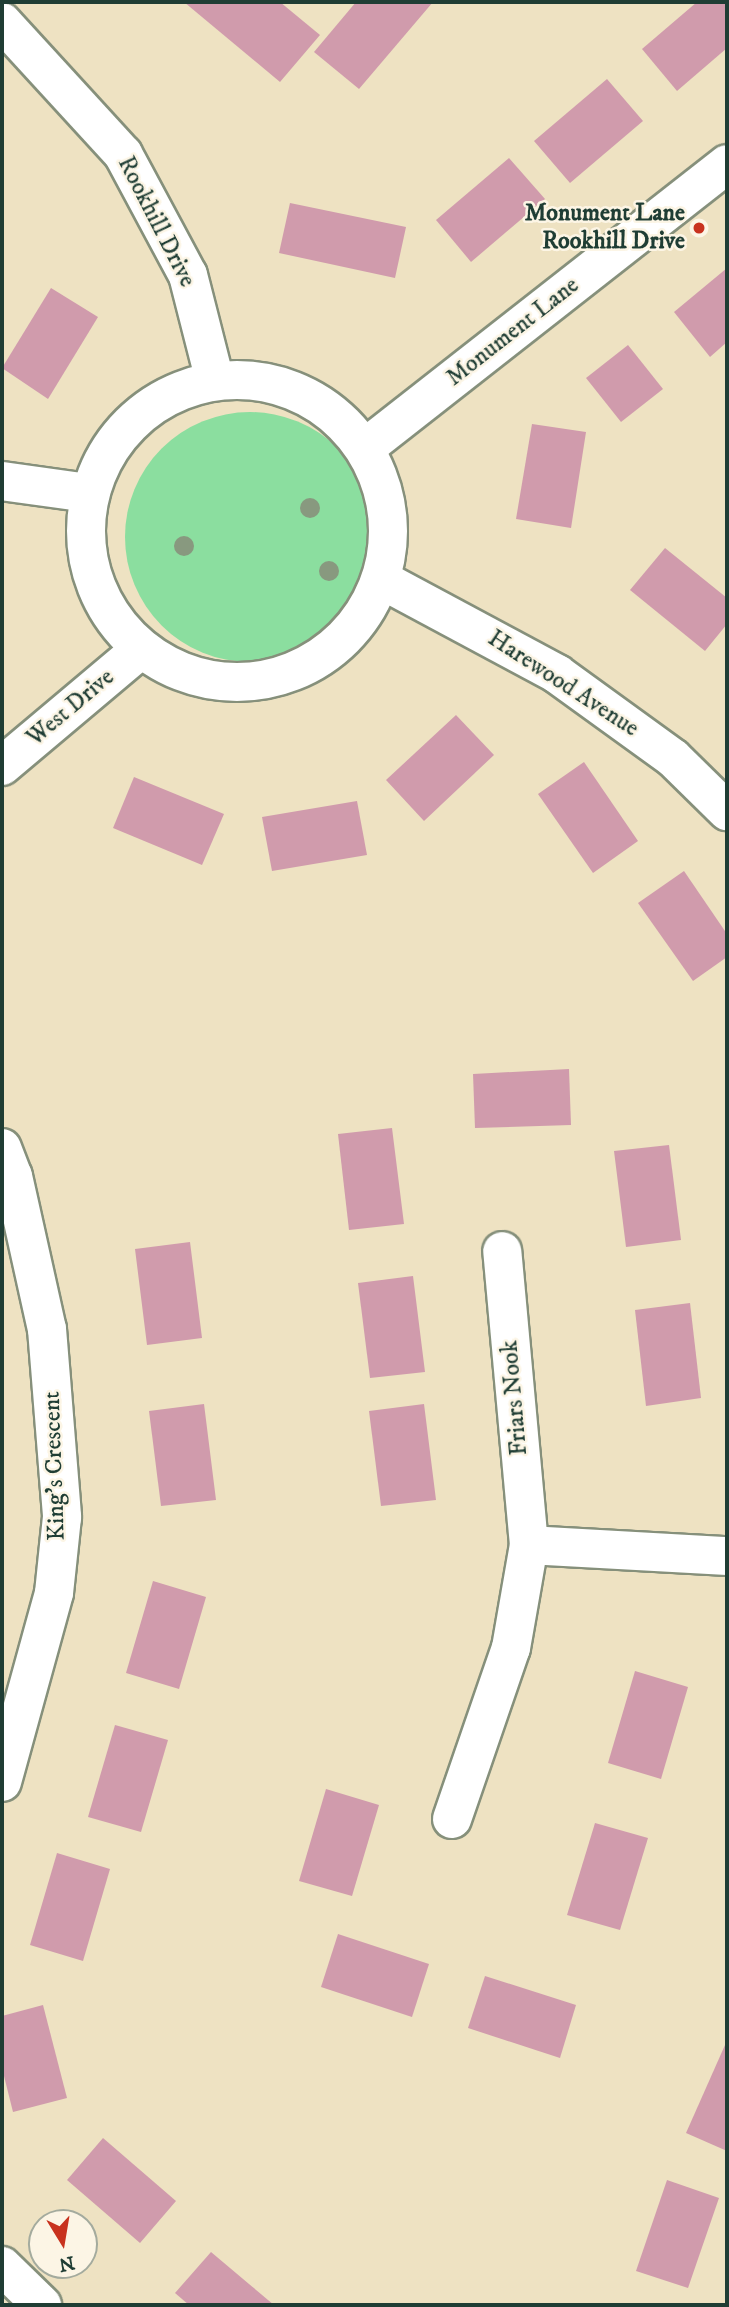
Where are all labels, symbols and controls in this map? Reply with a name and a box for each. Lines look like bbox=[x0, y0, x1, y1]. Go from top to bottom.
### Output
street label: Rookhill Drive bbox=[111, 152, 201, 292]
place label: Monument Lane Rookhill Drive bbox=[525, 200, 685, 256]
marker: Monument Lane Rookhill Drive bbox=[691, 220, 707, 236]
street label: Monument Lane bbox=[441, 271, 585, 393]
street label: Harewood Avenue bbox=[482, 624, 644, 744]
street label: West Drive bbox=[22, 663, 120, 753]
street label: Friars Nook bbox=[496, 1339, 534, 1457]
street label: King's Crescent bbox=[38, 1391, 72, 1541]
north arrow bbox=[28, 2209, 98, 2279]
text: N bbox=[57, 2250, 77, 2276]

